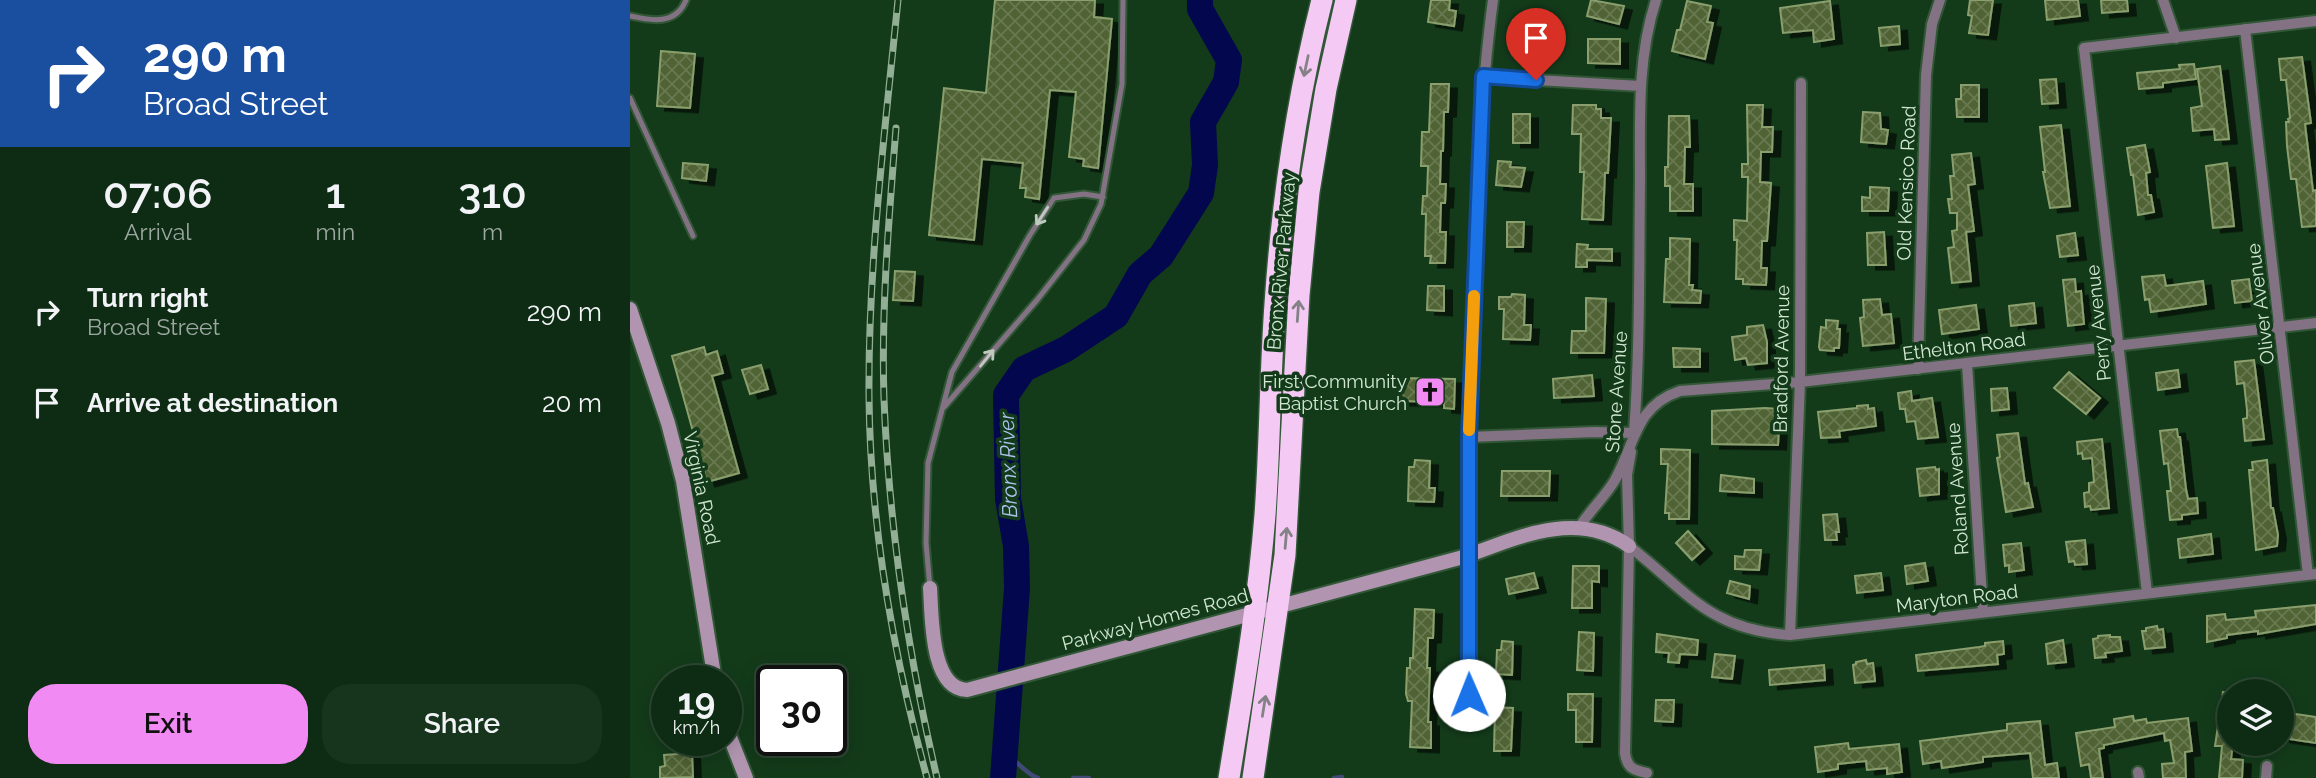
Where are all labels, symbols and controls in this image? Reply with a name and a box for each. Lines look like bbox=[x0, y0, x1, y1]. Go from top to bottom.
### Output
pin bbox=[1506, 8, 1566, 80]
icon: arrive bbox=[1517, 19, 1555, 57]
text: 290 m bbox=[143, 26, 287, 83]
icon: right bbox=[28, 28, 119, 119]
one-way arrow bbox=[1299, 54, 1313, 77]
text: Broad Street bbox=[143, 85, 328, 122]
street label: Old Kensico Road bbox=[1892, 105, 1920, 261]
text: 07:06 bbox=[103, 169, 213, 218]
text: 1 bbox=[325, 169, 345, 218]
text: 310 bbox=[458, 169, 527, 218]
street label: Bronx River Parkway bbox=[1262, 171, 1300, 351]
one-way arrow bbox=[1035, 206, 1049, 225]
text: Arrival bbox=[124, 218, 192, 245]
text: min bbox=[316, 218, 355, 245]
text: m bbox=[482, 218, 503, 245]
street label: Oliver Avenue bbox=[2242, 242, 2278, 366]
street label: Perry Avenue bbox=[2081, 264, 2115, 382]
text: Turn right bbox=[87, 283, 208, 313]
street label: Bradford Avenue bbox=[1769, 285, 1793, 433]
icon: right bbox=[28, 293, 66, 331]
text: 290 m bbox=[527, 297, 602, 327]
one-way arrow bbox=[1292, 300, 1305, 323]
text: Broad Street bbox=[87, 313, 220, 340]
street label: Ethelton Road bbox=[1901, 328, 2027, 364]
street label: Stone Avenue bbox=[1601, 330, 1631, 454]
one-way arrow bbox=[979, 350, 994, 368]
place label: First Community Baptist Church bbox=[1262, 370, 1407, 414]
church icon: First Community Baptist Church bbox=[1413, 375, 1447, 409]
icon: arrive bbox=[28, 384, 66, 422]
text: Arrive at destination bbox=[87, 388, 338, 418]
text: 20 m bbox=[542, 388, 602, 418]
water label: Bronx River bbox=[994, 411, 1022, 518]
street label: Roland Avenue bbox=[1941, 422, 1973, 556]
street label: Virginia Road bbox=[679, 429, 725, 547]
one-way arrow bbox=[1280, 527, 1293, 550]
street label: Maryton Road bbox=[1895, 580, 2019, 616]
street label: Parkway Homes Road bbox=[1059, 584, 1251, 654]
position arrow bbox=[1432, 658, 1506, 732]
speed limit sign: 30 bbox=[756, 665, 847, 756]
map controls bbox=[2217, 679, 2294, 756]
button: layers bbox=[2217, 679, 2294, 756]
text: 19 bbox=[678, 681, 715, 722]
button: Exit bbox=[28, 684, 308, 764]
button: Share bbox=[322, 684, 602, 764]
one-way arrow bbox=[1258, 695, 1271, 718]
text: km/h bbox=[673, 717, 720, 738]

